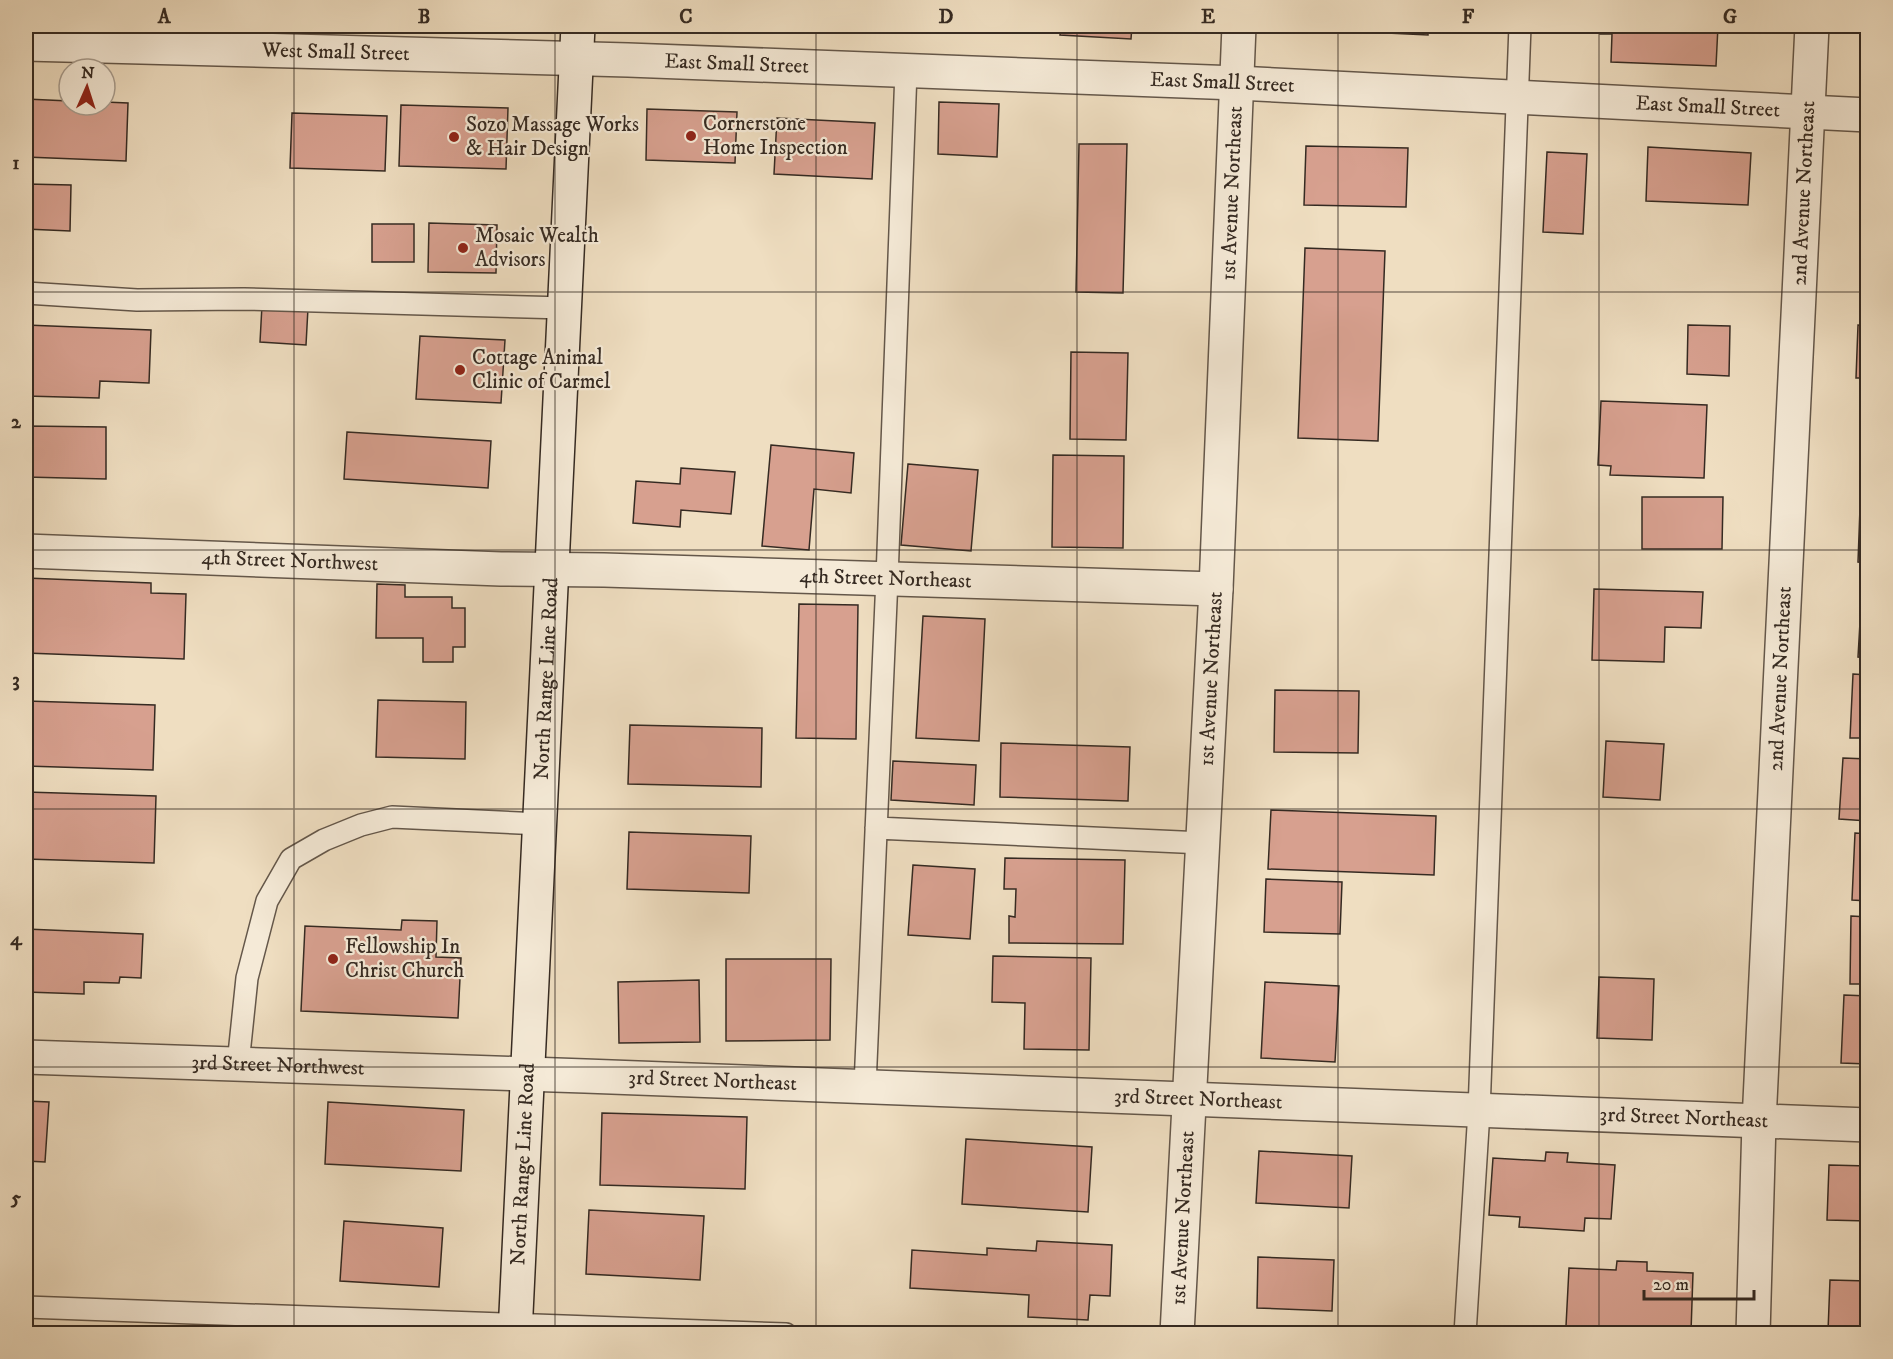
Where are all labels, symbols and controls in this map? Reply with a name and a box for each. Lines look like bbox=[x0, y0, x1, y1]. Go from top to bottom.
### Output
text: A bbox=[157, 5, 172, 30]
text: B bbox=[418, 5, 430, 30]
text: C bbox=[679, 5, 693, 30]
text: D bbox=[939, 5, 954, 30]
text: E bbox=[1201, 5, 1215, 30]
text: F bbox=[1462, 5, 1475, 30]
text: G bbox=[1723, 5, 1737, 30]
street label: West Small Street bbox=[261, 37, 410, 67]
street label: East Small Street bbox=[664, 48, 810, 80]
north arrow bbox=[57, 57, 117, 117]
text: N bbox=[81, 63, 95, 83]
street label: East Small Street bbox=[1150, 67, 1296, 99]
street label: East Small Street bbox=[1635, 90, 1781, 124]
street label: 2nd Avenue Northeast bbox=[1786, 100, 1821, 286]
street label: 1st Avenue Northeast bbox=[1216, 105, 1249, 281]
place label: Cornerstone Home Inspection bbox=[703, 111, 848, 161]
place label: Sozo Massage Works & Hair Design bbox=[466, 112, 639, 162]
marker: Cornerstone Home Inspection bbox=[684, 129, 698, 143]
marker: Sozo Massage Works & Hair Design bbox=[447, 130, 461, 144]
text: 1 bbox=[12, 151, 20, 176]
place label: Mosaic Wealth Advisors bbox=[475, 223, 599, 273]
marker: Mosaic Wealth Advisors bbox=[456, 241, 470, 255]
place label: Cottage Animal Clinic of Carmel bbox=[472, 345, 611, 395]
marker: Cottage Animal Clinic of Carmel bbox=[453, 363, 467, 377]
text: 2 bbox=[11, 410, 22, 435]
street label: 4th Street Northwest bbox=[201, 545, 379, 577]
street label: 4th Street Northeast bbox=[799, 563, 972, 594]
street label: North Range Line Road bbox=[529, 576, 564, 781]
street label: 2nd Avenue Northeast bbox=[1763, 585, 1798, 772]
street label: 1st Avenue Northeast bbox=[1194, 591, 1229, 767]
text: 3 bbox=[12, 668, 20, 693]
text: 4 bbox=[10, 927, 23, 952]
place label: Fellowship In Christ Church bbox=[345, 934, 464, 984]
marker: Fellowship In Christ Church bbox=[326, 952, 340, 966]
street label: 3rd Street Northwest bbox=[191, 1050, 365, 1082]
street label: North Range Line Road bbox=[505, 1062, 541, 1266]
street label: 3rd Street Northeast bbox=[628, 1065, 798, 1097]
street label: 3rd Street Northeast bbox=[1113, 1083, 1283, 1116]
street label: 3rd Street Northeast bbox=[1599, 1102, 1769, 1134]
street label: 1st Avenue Northeast bbox=[1166, 1130, 1201, 1306]
text: 5 bbox=[10, 1186, 21, 1211]
scale bar bbox=[1644, 1263, 1754, 1301]
text: 20 m bbox=[1653, 1274, 1689, 1296]

